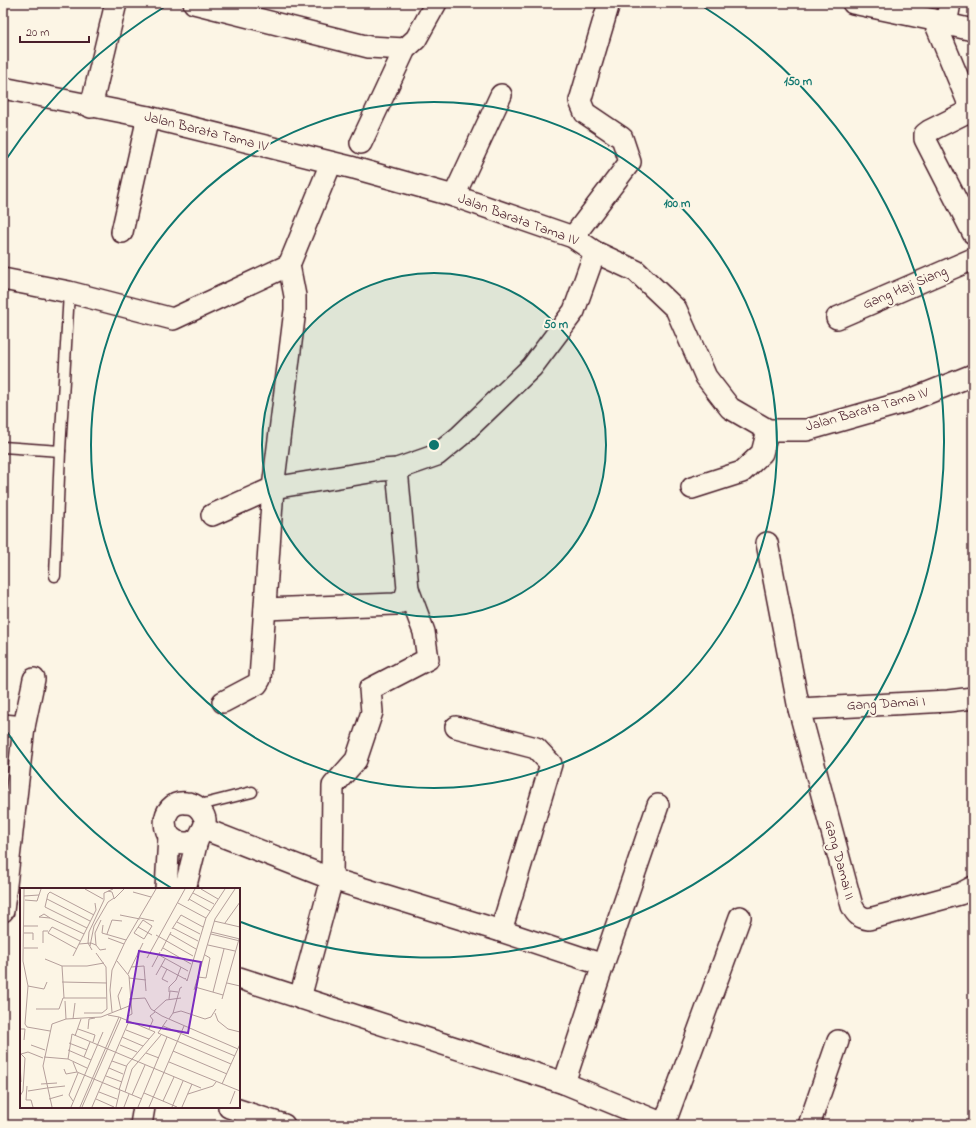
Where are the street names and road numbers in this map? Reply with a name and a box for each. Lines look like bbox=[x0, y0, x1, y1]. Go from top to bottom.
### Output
street label: Jalan Barata Tama IV bbox=[142, 106, 270, 158]
street label: Jalan Barata Tama IV bbox=[455, 188, 582, 252]
street label: Gang Haji Siang bbox=[860, 261, 951, 316]
street label: Jalan Barata Tama IV bbox=[803, 382, 931, 438]
street label: Gang Damai I bbox=[846, 691, 926, 718]
street label: Gang Damai II bbox=[817, 818, 860, 903]

